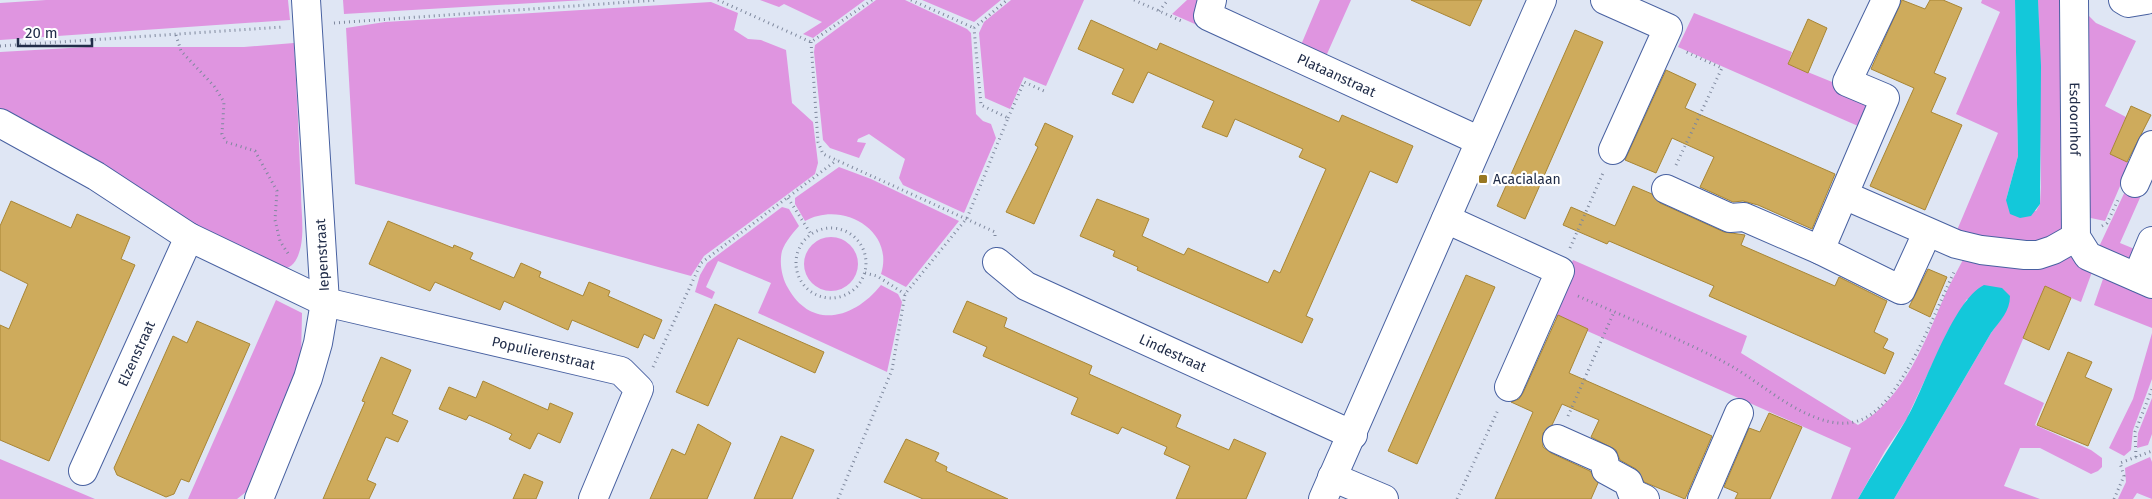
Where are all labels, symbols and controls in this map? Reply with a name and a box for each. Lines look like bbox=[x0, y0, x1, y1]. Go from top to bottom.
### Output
scale bar bbox=[18, 15, 91, 47]
text: 20 m bbox=[25, 24, 58, 42]
street label: Plataanstraat bbox=[1294, 50, 1379, 101]
street label: Esdoornhof bbox=[2066, 82, 2083, 157]
place label: Acacialaan bbox=[1493, 171, 1561, 188]
marker: Acacialaan bbox=[1477, 173, 1489, 185]
street label: Iepenstraat bbox=[312, 217, 333, 292]
street label: Elzenstraat bbox=[114, 317, 159, 389]
street label: Lindestraat bbox=[1136, 331, 1210, 376]
street label: Populierenstraat bbox=[490, 333, 598, 374]

